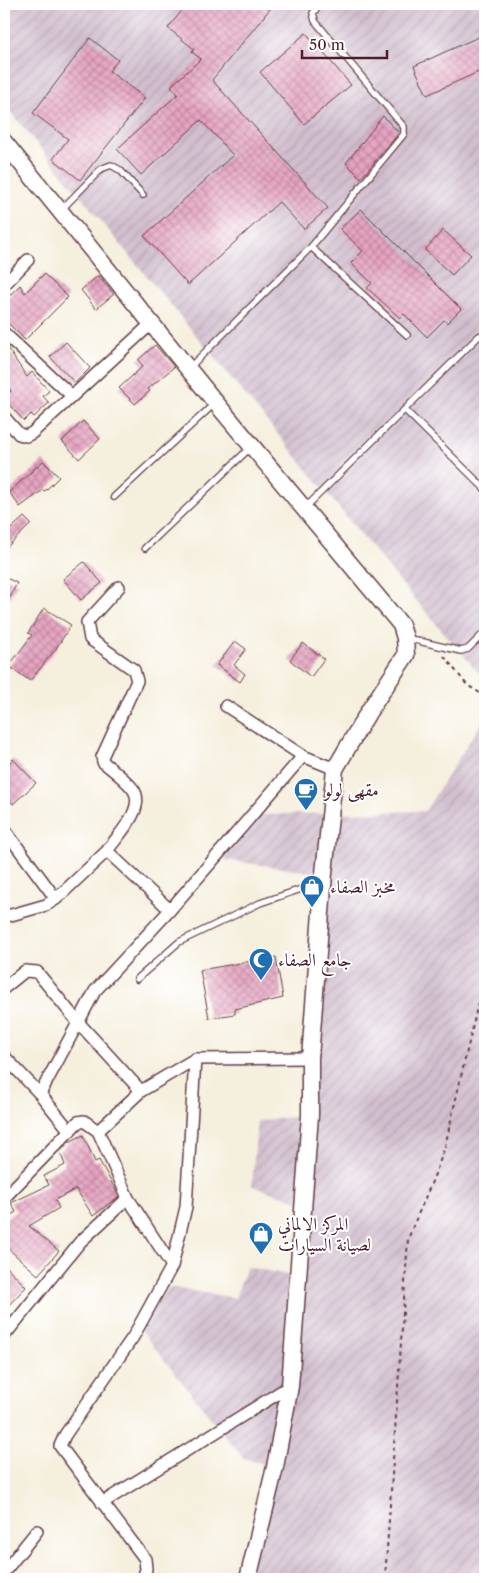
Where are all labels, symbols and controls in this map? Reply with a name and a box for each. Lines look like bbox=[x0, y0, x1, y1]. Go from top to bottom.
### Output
scale bar bbox=[302, 28, 386, 60]
text: 50 m bbox=[309, 35, 345, 54]
cafe icon: مقهى لولو bbox=[293, 777, 319, 811]
place label: مقهى لولو bbox=[322, 779, 379, 802]
shop icon: مخبز الصفاء bbox=[299, 874, 325, 908]
place label: مخبز الصفاء bbox=[330, 876, 395, 898]
mosque icon: جامع الصفاء bbox=[248, 947, 274, 981]
place label: جامع الصفاء bbox=[278, 949, 352, 976]
place label: المركز الالماني لصيانة السيارات bbox=[278, 1213, 371, 1256]
shop icon: المركز الالماني لصيانة السيارات bbox=[248, 1221, 274, 1255]

